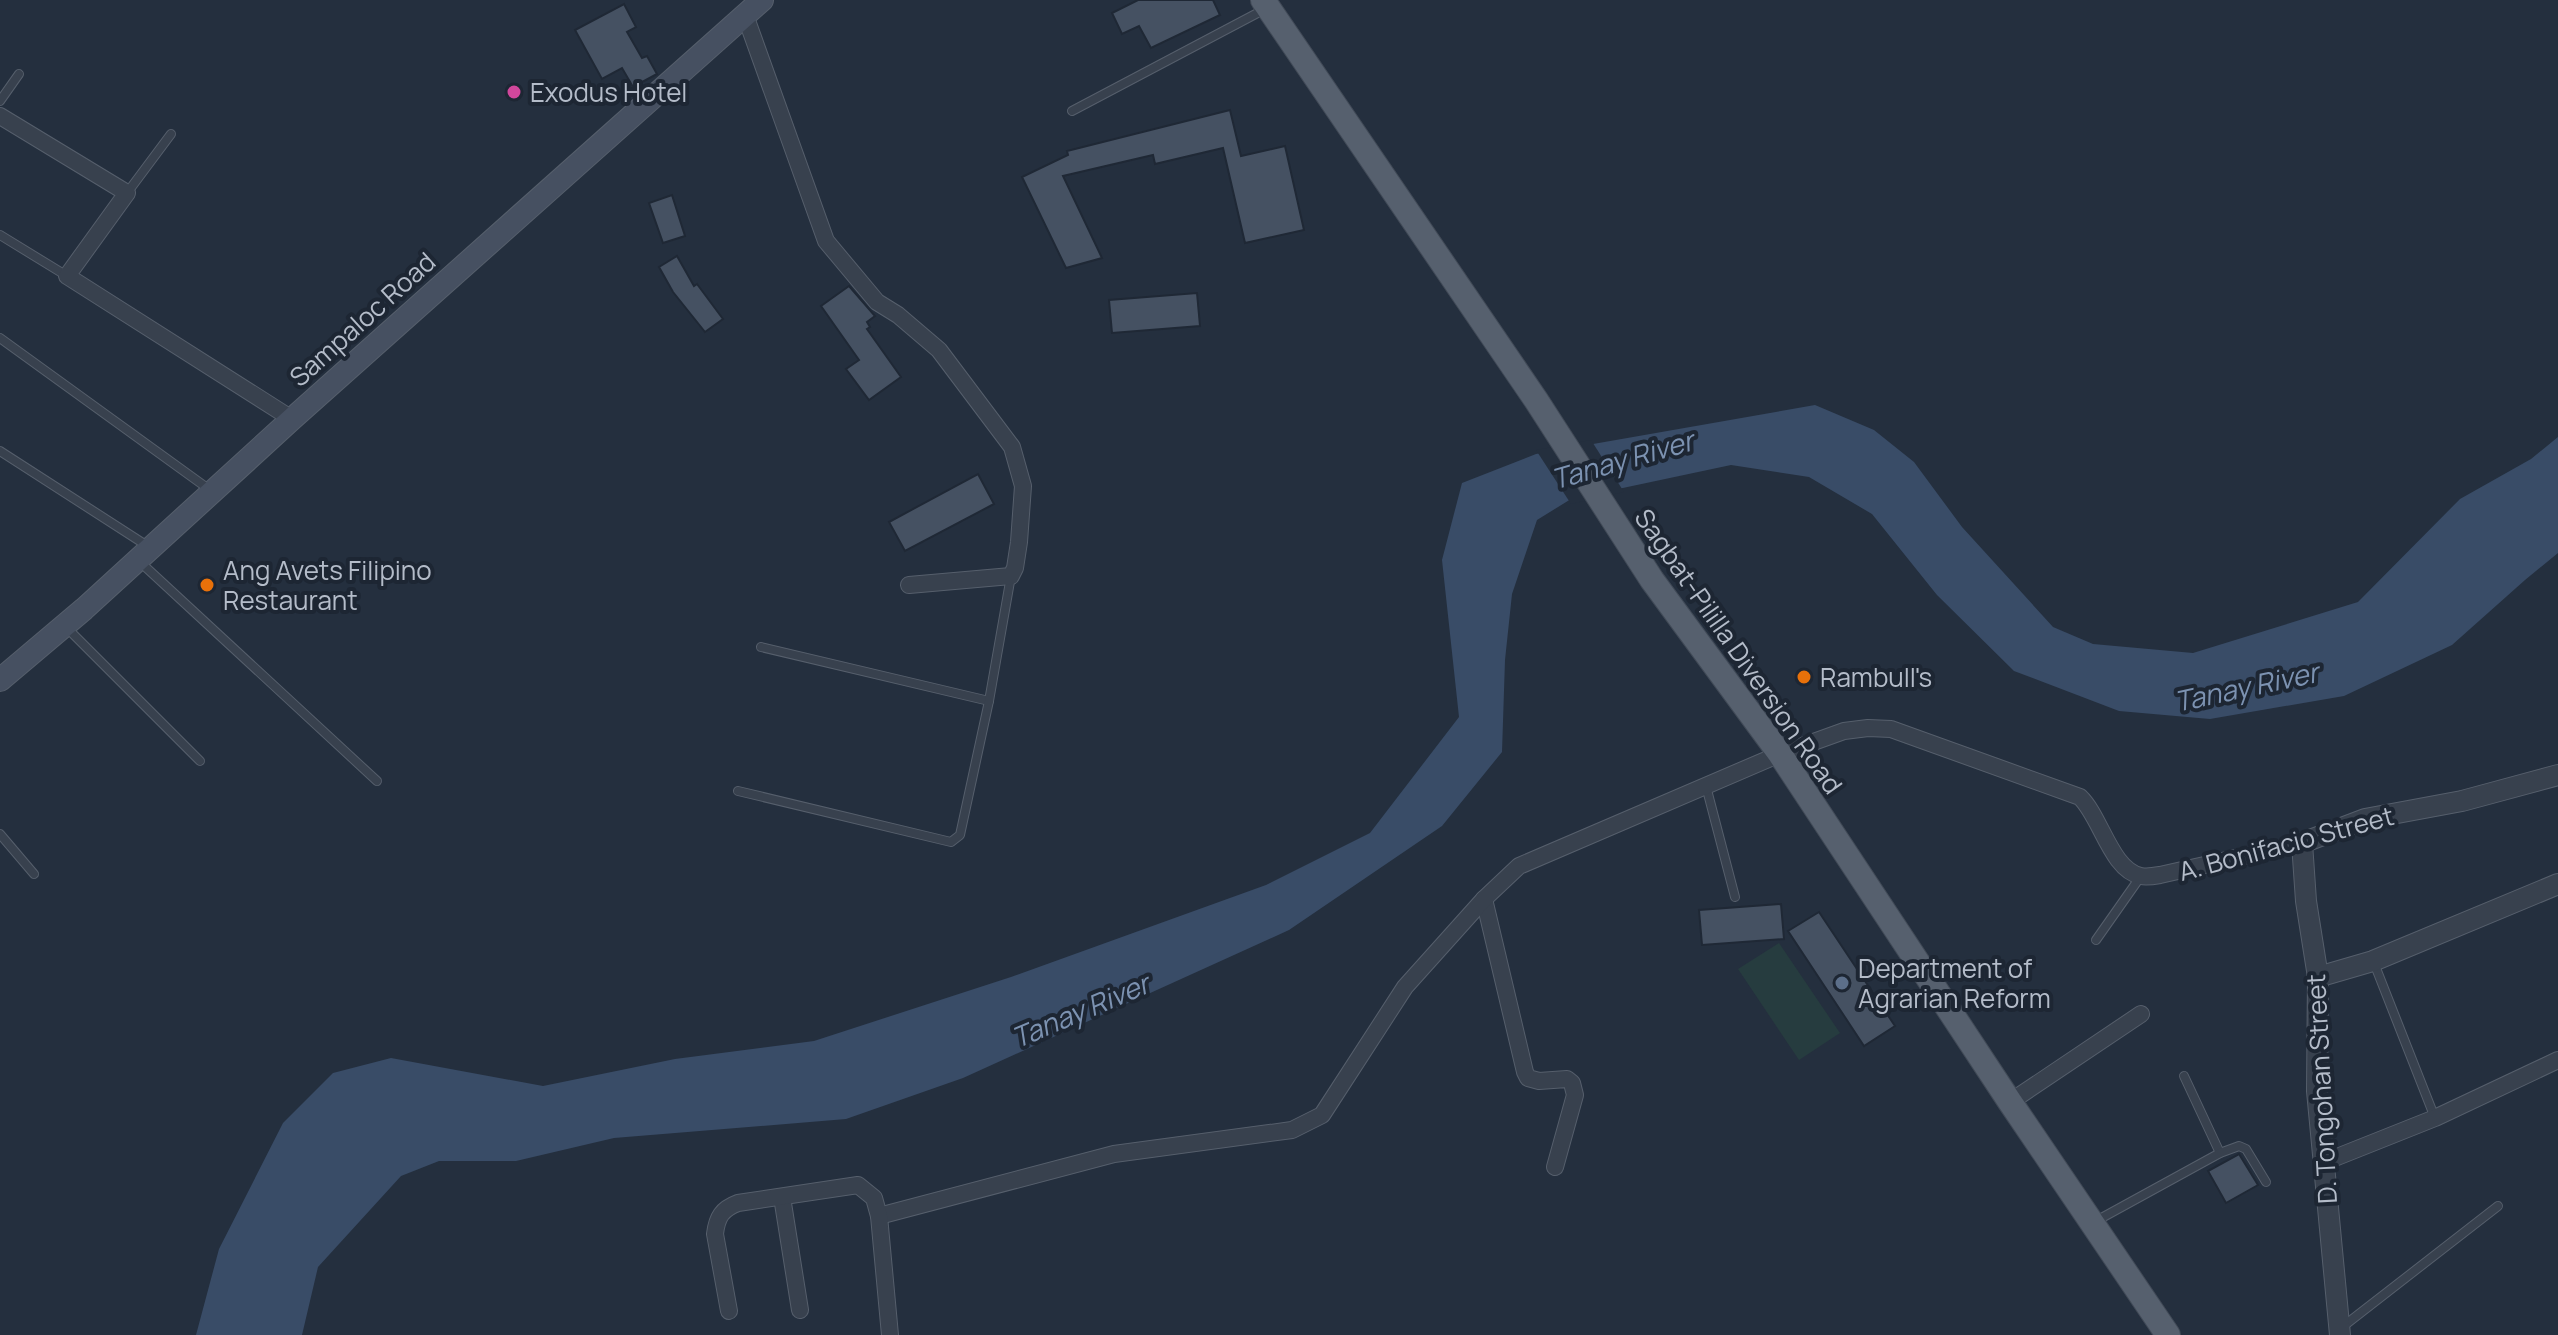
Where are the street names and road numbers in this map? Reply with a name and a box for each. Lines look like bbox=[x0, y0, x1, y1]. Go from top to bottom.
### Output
street label: Sampaloc Road bbox=[281, 244, 443, 394]
street label: Sagbat-Pililla Diversion Road bbox=[1627, 501, 1851, 801]
street label: A. Bonifacio Street bbox=[2174, 797, 2398, 889]
street label: D. Tongohan Street bbox=[2297, 973, 2345, 1205]

